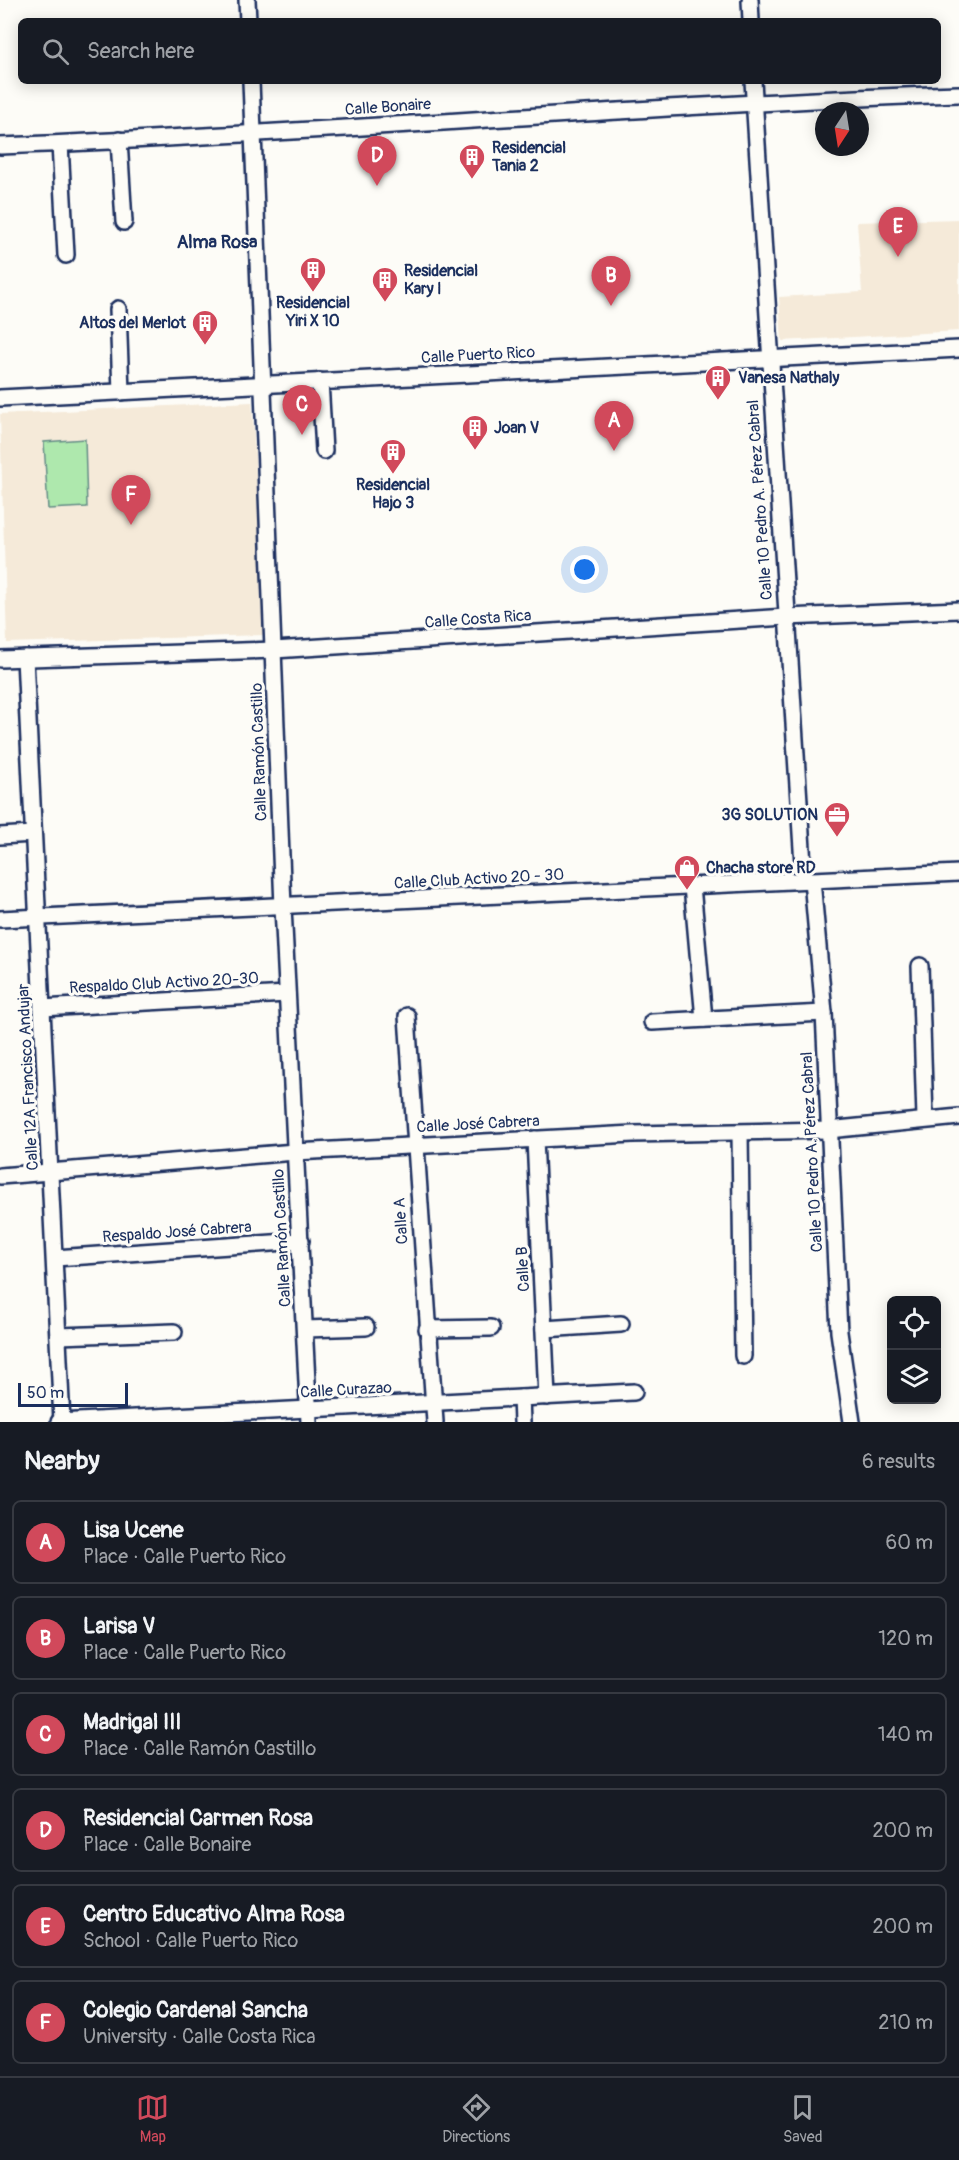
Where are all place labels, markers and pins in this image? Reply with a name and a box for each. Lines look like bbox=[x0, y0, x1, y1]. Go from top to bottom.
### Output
pin: D bbox=[358, 136, 397, 186]
place label: Residencial Tania 2 bbox=[491, 138, 566, 176]
building icon: Residencial Tania 2 bbox=[457, 142, 487, 180]
pin: E bbox=[878, 208, 918, 257]
building icon: Residencial Yiri X 10 bbox=[298, 255, 328, 293]
pin: B bbox=[592, 256, 630, 306]
place label: Residencial Kary I bbox=[404, 261, 478, 299]
building icon: Residencial Kary I bbox=[370, 265, 400, 303]
place label: Residencial Yiri X 10 bbox=[276, 293, 350, 331]
building icon: Altos del Merlot bbox=[190, 308, 220, 346]
place label: Altos del Merlot bbox=[79, 313, 187, 333]
building icon: Vanesa Nathaly bbox=[703, 363, 733, 401]
place label: Vanesa Nathaly bbox=[738, 368, 840, 388]
pin: C bbox=[282, 386, 322, 435]
pin: A bbox=[594, 402, 634, 451]
building icon: Joan V bbox=[460, 413, 490, 451]
place label: Joan V bbox=[494, 418, 540, 438]
building icon: Residencial Hajo 3 bbox=[378, 437, 408, 475]
place label: Residencial Hajo 3 bbox=[356, 475, 430, 513]
pin: F bbox=[112, 476, 150, 525]
office icon: 3G SOLUTION bbox=[822, 800, 852, 838]
place label: 3G SOLUTION bbox=[722, 805, 818, 825]
shop icon: Chacha store RD bbox=[672, 853, 702, 891]
place label: Chacha store RD bbox=[706, 858, 816, 878]

